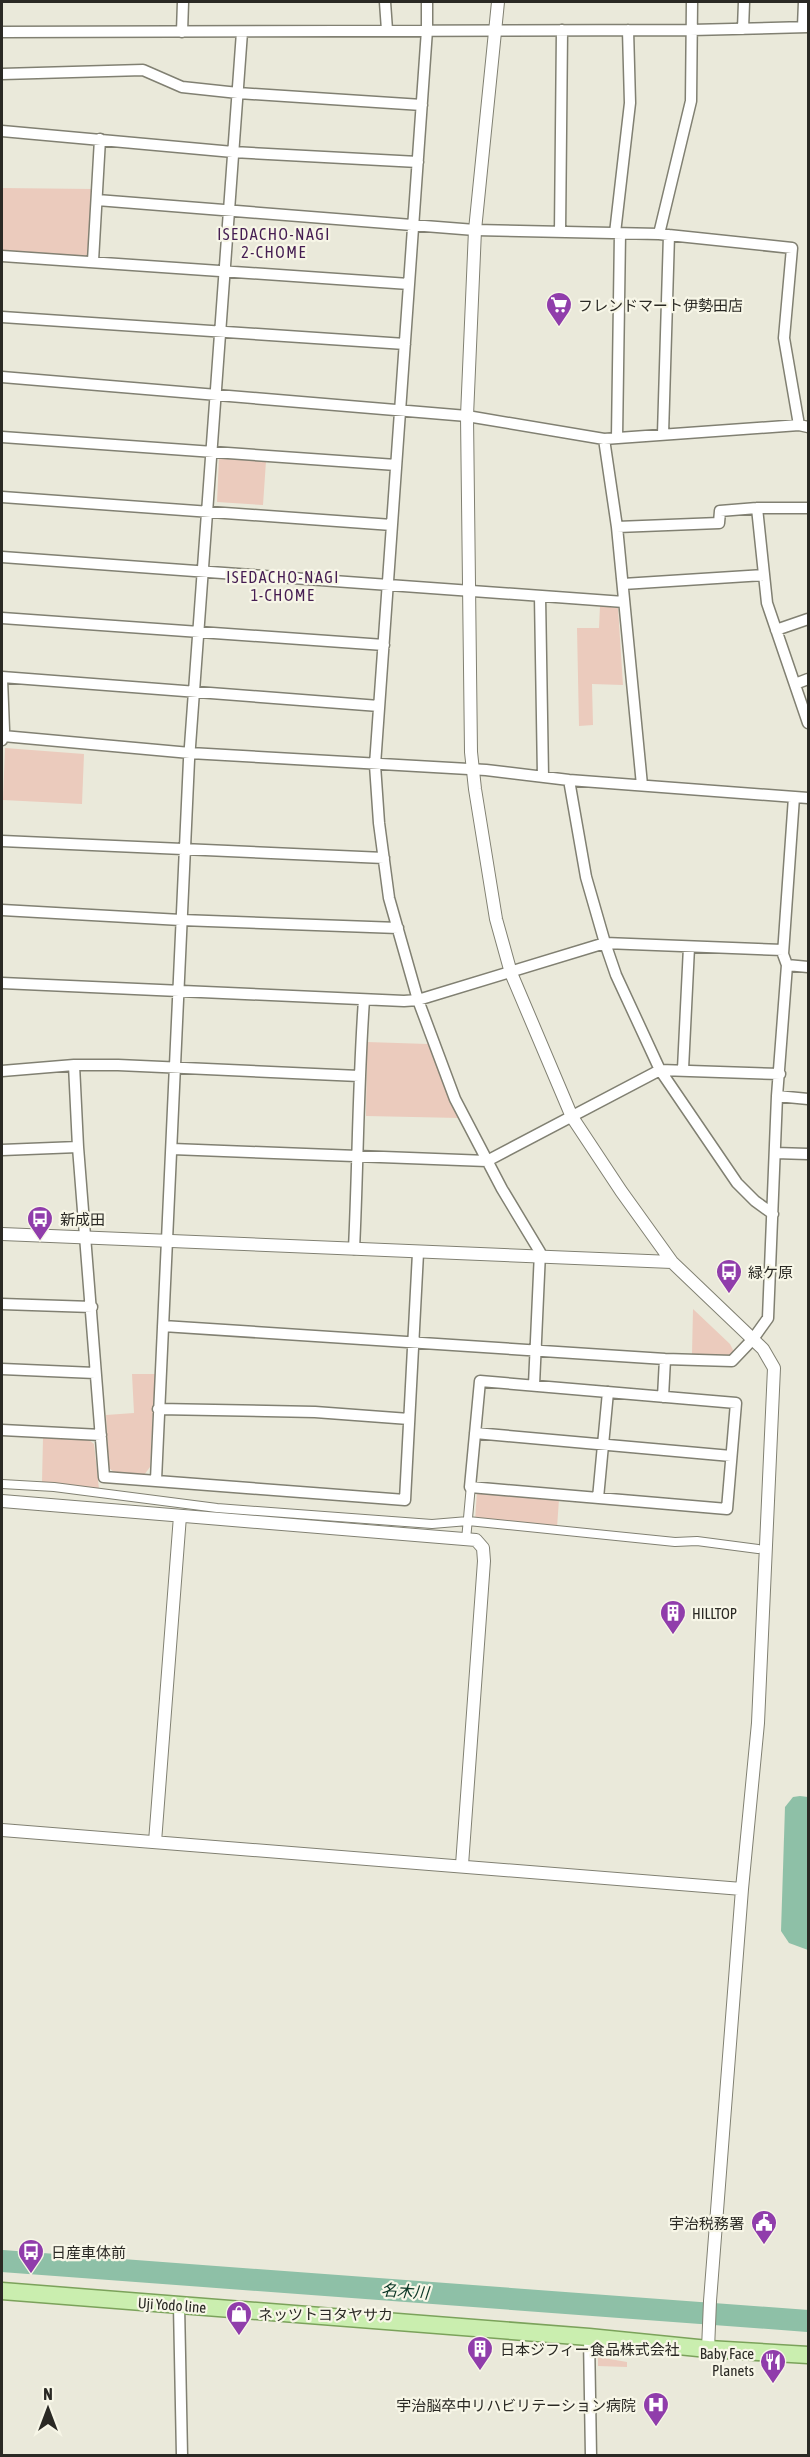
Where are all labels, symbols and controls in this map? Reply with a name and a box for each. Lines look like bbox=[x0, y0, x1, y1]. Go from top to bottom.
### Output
district label: ISEDACHO-NAGI 2-CHOME bbox=[217, 225, 331, 261]
supermarket icon: フレンドマート伊勢田店 bbox=[544, 290, 574, 328]
place label: フレンドマート伊勢田店 bbox=[578, 297, 743, 314]
district label: ISEDACHO-NAGI 1-CHOME bbox=[226, 568, 340, 604]
bus stop icon: 新成田 bbox=[25, 1204, 55, 1242]
place label: 新成田 bbox=[60, 1211, 105, 1228]
bus stop icon: 緑ケ原 bbox=[714, 1257, 744, 1295]
place label: 緑ケ原 bbox=[748, 1264, 793, 1281]
building icon: HILLTOP bbox=[658, 1598, 688, 1636]
place label: HILLTOP bbox=[692, 1605, 737, 1622]
public building icon: 宇治税務署 bbox=[749, 2208, 779, 2246]
place label: 宇治税務署 bbox=[669, 2215, 744, 2232]
bus stop icon: 日産車体前 bbox=[16, 2237, 46, 2275]
place label: 日産車体前 bbox=[51, 2244, 126, 2261]
water label: 名木川 bbox=[380, 2280, 432, 2302]
street label: Uji Yodo line bbox=[137, 2294, 207, 2316]
shop icon: ネッツトヨタヤサカ bbox=[224, 2299, 254, 2337]
place label: ネッツトヨタヤサカ bbox=[258, 2306, 393, 2323]
building icon: 日本ジフィー食品株式会社 bbox=[465, 2334, 495, 2372]
place label: 日本ジフィー食品株式会社 bbox=[500, 2341, 680, 2358]
place label: Baby Face Planets bbox=[700, 2345, 754, 2379]
restaurant icon: Baby Face Planets bbox=[758, 2347, 788, 2385]
north arrow bbox=[18, 2379, 78, 2439]
text: N bbox=[43, 2385, 53, 2403]
hospital icon: 宇治脳卒中リハビリテーション病院 bbox=[641, 2390, 671, 2428]
place label: 宇治脳卒中リハビリテーション病院 bbox=[396, 2397, 636, 2414]

